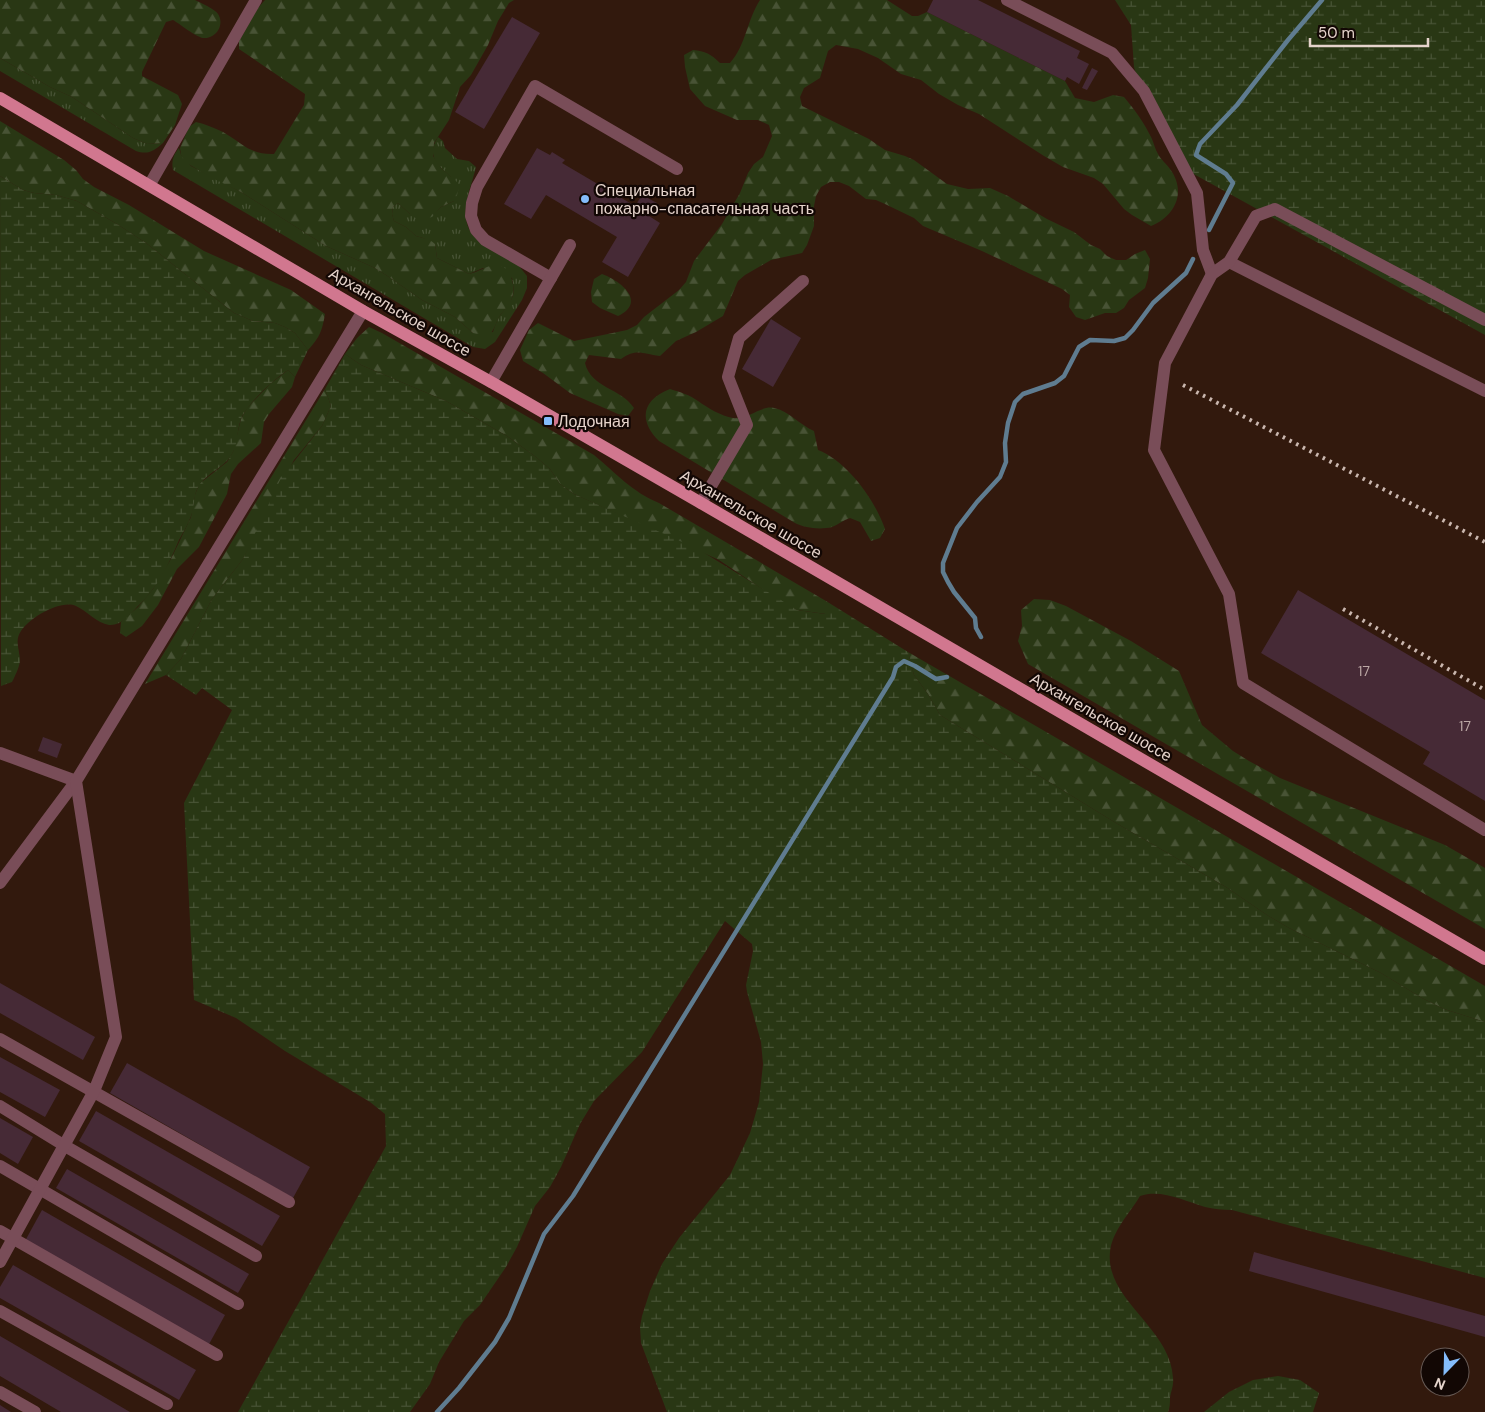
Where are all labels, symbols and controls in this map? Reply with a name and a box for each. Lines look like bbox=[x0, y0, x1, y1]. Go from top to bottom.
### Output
scale bar bbox=[1310, 15, 1428, 47]
text: 50 m bbox=[1318, 23, 1355, 43]
place label: Специальная пожарно-спасательная часть bbox=[595, 180, 814, 219]
marker: Специальная пожарно-спасательная часть bbox=[579, 193, 591, 205]
street label: Архангельское шоссе bbox=[325, 263, 475, 361]
place label: Лодочная bbox=[558, 411, 630, 432]
marker: Лодочная bbox=[542, 415, 554, 427]
street label: Архангельское шоссе bbox=[676, 465, 826, 563]
house number: 17 bbox=[1358, 662, 1370, 680]
street label: Архангельское шоссе bbox=[1026, 668, 1176, 766]
house number: 17 bbox=[1459, 717, 1471, 735]
north arrow bbox=[1420, 1347, 1470, 1397]
text: N bbox=[1432, 1374, 1448, 1394]

